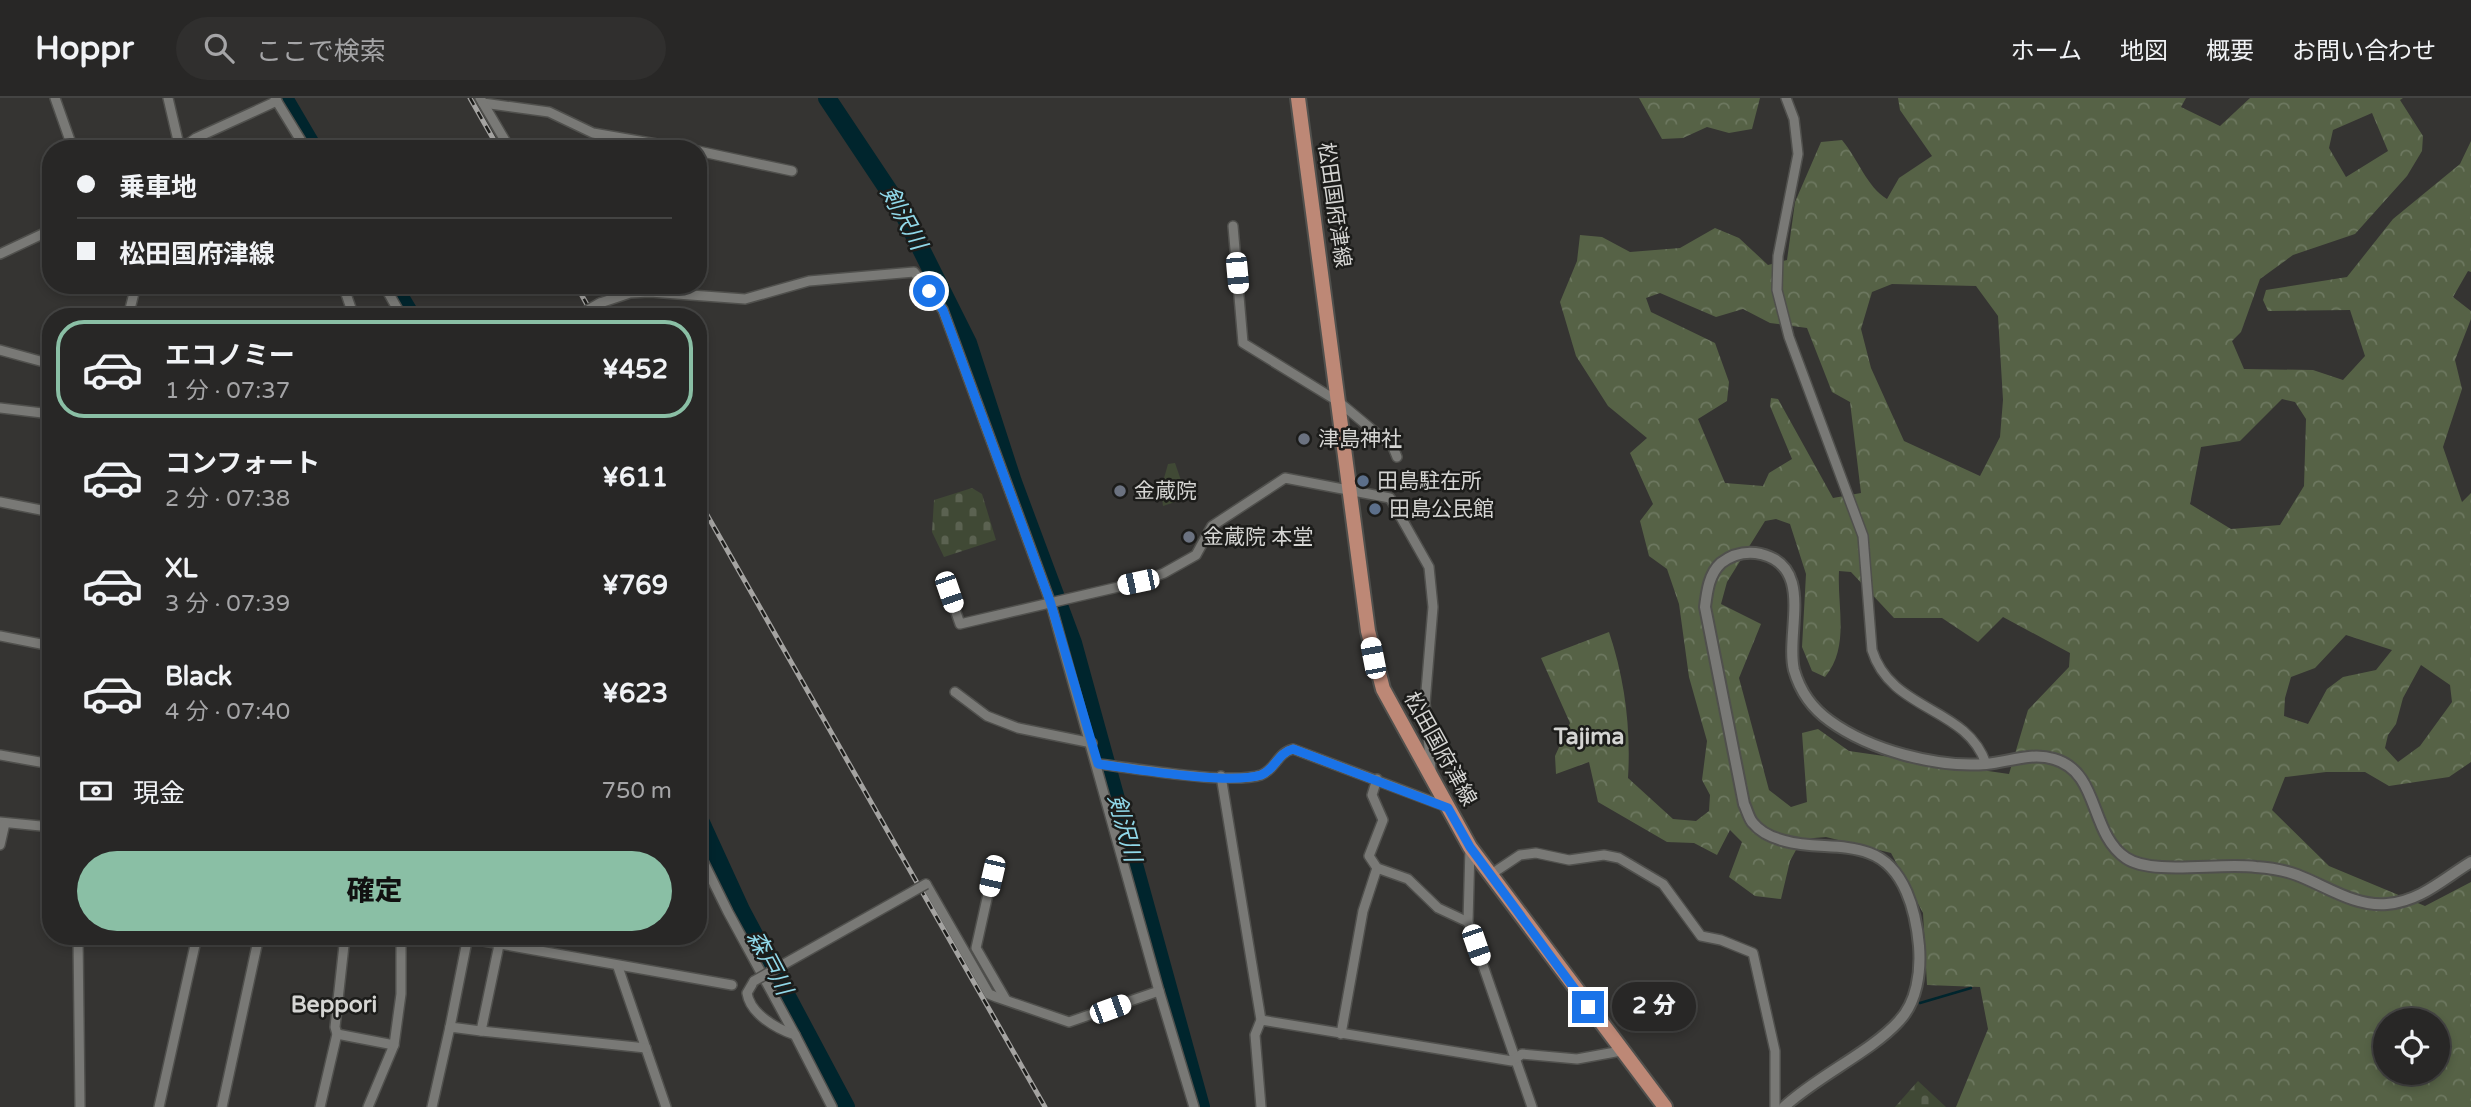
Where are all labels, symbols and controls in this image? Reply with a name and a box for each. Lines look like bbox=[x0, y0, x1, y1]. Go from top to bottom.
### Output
search box bbox=[176, 17, 666, 80]
text: Hoppr bbox=[35, 29, 134, 68]
icon: search bbox=[200, 29, 238, 67]
text: ここで検索 bbox=[256, 36, 386, 67]
text: ホーム bbox=[2011, 37, 2082, 66]
text: 地図 bbox=[2120, 37, 2168, 66]
text: 概要 bbox=[2206, 37, 2254, 66]
text: お問い合わせ bbox=[2292, 37, 2436, 66]
street label: 松田国府津線 bbox=[1313, 141, 1355, 269]
text: 乗車地 bbox=[119, 172, 197, 203]
water label: 剣沢川 bbox=[874, 181, 933, 258]
text: 松田国府津線 bbox=[119, 239, 275, 270]
car bbox=[1225, 251, 1250, 295]
route start bbox=[913, 275, 945, 307]
icon: car bbox=[81, 338, 144, 401]
text: エコノミー bbox=[165, 340, 295, 371]
text: ¥452 bbox=[602, 354, 668, 385]
text: 1 分 · 07:37 bbox=[165, 377, 290, 405]
place label: 津島神社 bbox=[1318, 427, 1402, 452]
marker: 津島神社 bbox=[1296, 431, 1312, 447]
icon: car bbox=[81, 446, 144, 509]
text: コンフォート bbox=[165, 448, 320, 479]
text: ¥611 bbox=[602, 462, 668, 493]
place label: 田島駐在所 bbox=[1377, 469, 1482, 494]
marker: 田島駐在所 bbox=[1355, 473, 1371, 489]
place label: 金蔵院 bbox=[1134, 479, 1197, 504]
marker: 金蔵院 bbox=[1112, 483, 1128, 499]
text: 2 分 · 07:38 bbox=[165, 485, 290, 513]
place label: 田島公民館 bbox=[1389, 497, 1494, 522]
marker: 田島公民館 bbox=[1367, 501, 1383, 517]
place label: 金蔵院 本堂 bbox=[1203, 525, 1313, 550]
marker: 金蔵院 本堂 bbox=[1181, 529, 1197, 545]
text: XL bbox=[165, 553, 197, 584]
icon: car bbox=[81, 554, 144, 617]
car bbox=[1116, 567, 1161, 597]
car bbox=[933, 569, 966, 615]
text: ¥769 bbox=[602, 570, 668, 601]
text: 3 分 · 07:39 bbox=[165, 590, 290, 618]
car bbox=[1359, 635, 1388, 681]
text: Black bbox=[165, 661, 232, 692]
icon: car bbox=[81, 662, 144, 725]
text: ¥623 bbox=[602, 678, 668, 709]
street label: 松田国府津線 bbox=[1399, 688, 1481, 810]
text: 4 分 · 07:40 bbox=[165, 698, 290, 726]
district label: Tajima bbox=[1553, 723, 1624, 751]
icon: cash bbox=[77, 772, 115, 810]
text: 750 m bbox=[602, 777, 672, 805]
text: 現金 bbox=[133, 778, 185, 809]
water label: 剣沢川 bbox=[1102, 791, 1147, 868]
button: 確定 bbox=[77, 851, 672, 931]
car bbox=[978, 853, 1007, 899]
car bbox=[1460, 922, 1493, 968]
water label: 森戸川 bbox=[740, 926, 799, 1003]
callout: 2 分 bbox=[1612, 982, 1696, 1032]
district label: Beppori bbox=[291, 991, 377, 1019]
route end bbox=[1572, 991, 1604, 1023]
car bbox=[1087, 992, 1134, 1026]
text: 2 分 bbox=[1632, 992, 1676, 1020]
map controls bbox=[2373, 1008, 2450, 1085]
button: locate bbox=[2373, 1008, 2450, 1085]

